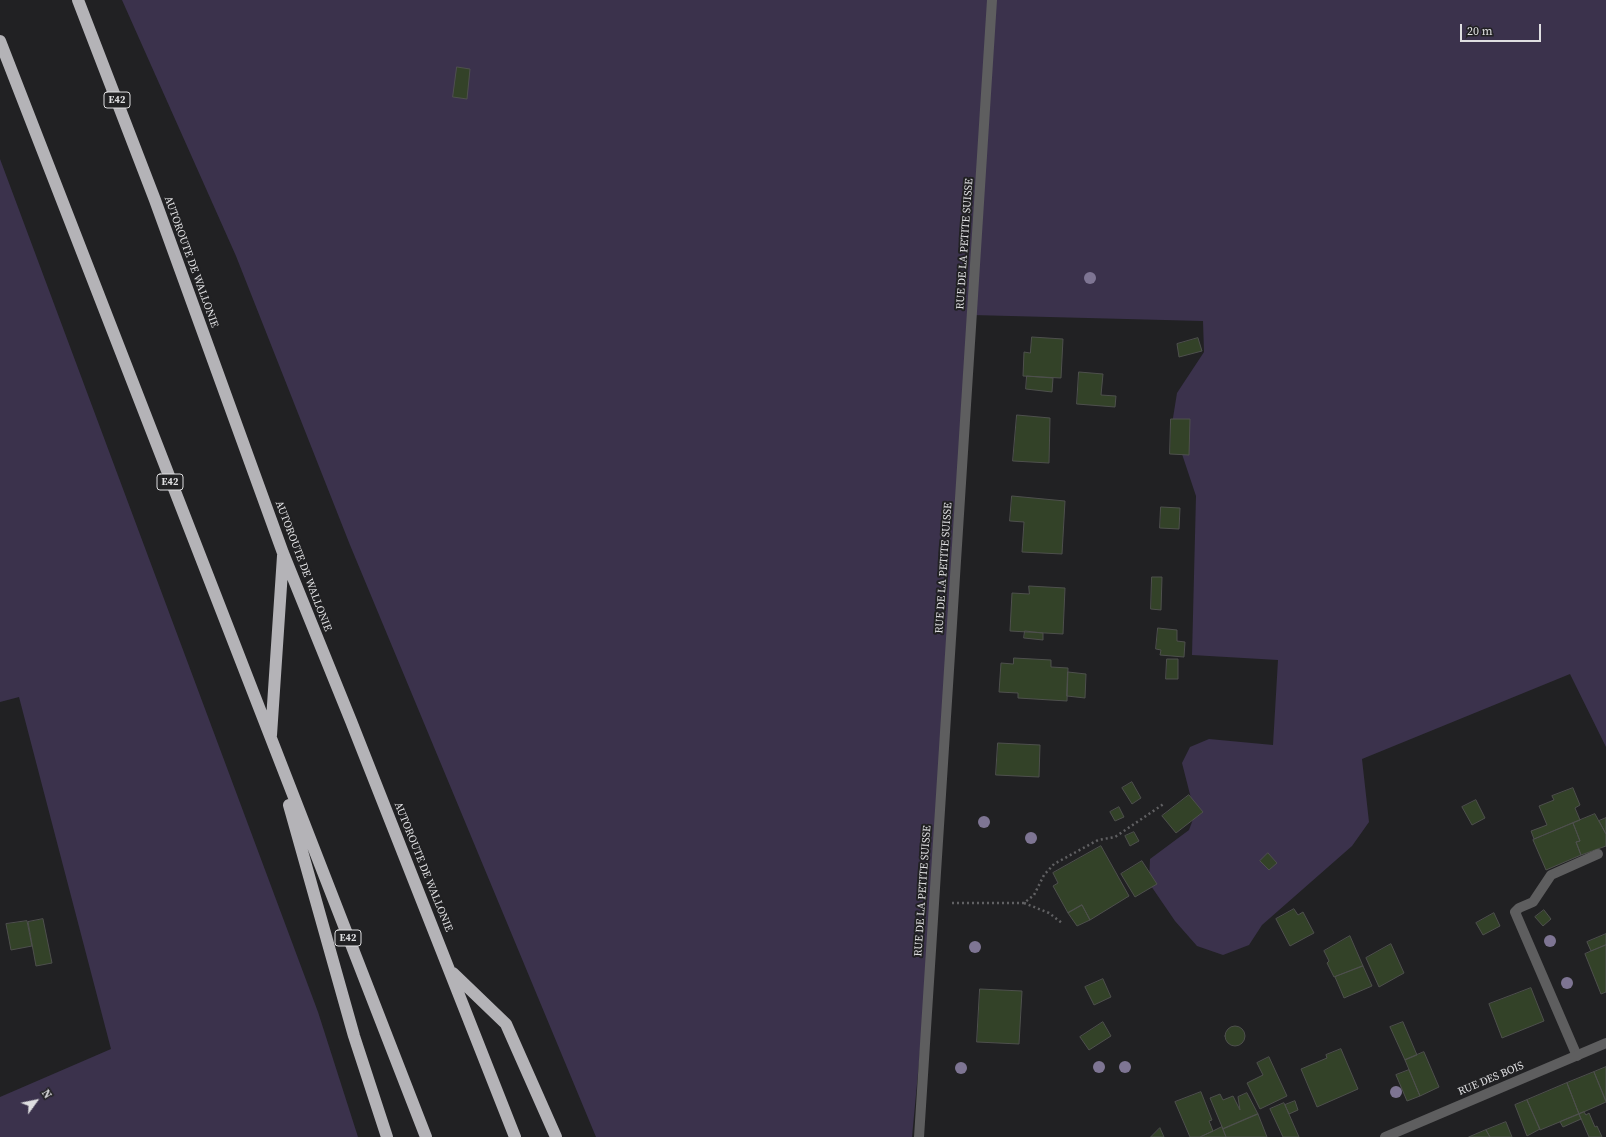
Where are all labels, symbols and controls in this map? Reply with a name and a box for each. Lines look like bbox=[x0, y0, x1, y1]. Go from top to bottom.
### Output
scale bar bbox=[1462, 16, 1543, 42]
text: 20 m bbox=[1467, 23, 1493, 39]
road number: E42 bbox=[104, 92, 130, 108]
street label: RUE DE LA PETITE SUISSE bbox=[954, 178, 976, 310]
street label: AUTOROUTE DE WALLONIE bbox=[161, 194, 221, 330]
road number: E42 bbox=[157, 474, 183, 490]
street label: AUTOROUTE DE WALLONIE bbox=[272, 499, 334, 633]
street label: RUE DE LA PETITE SUISSE bbox=[933, 502, 955, 634]
street label: AUTOROUTE DE WALLONIE bbox=[391, 800, 455, 934]
street label: RUE DE LA PETITE SUISSE bbox=[912, 825, 934, 957]
road number: E42 bbox=[335, 930, 361, 946]
street label: RUE DES BOIS bbox=[1456, 1059, 1526, 1099]
north arrow bbox=[16, 1081, 56, 1121]
text: N bbox=[38, 1087, 55, 1102]

